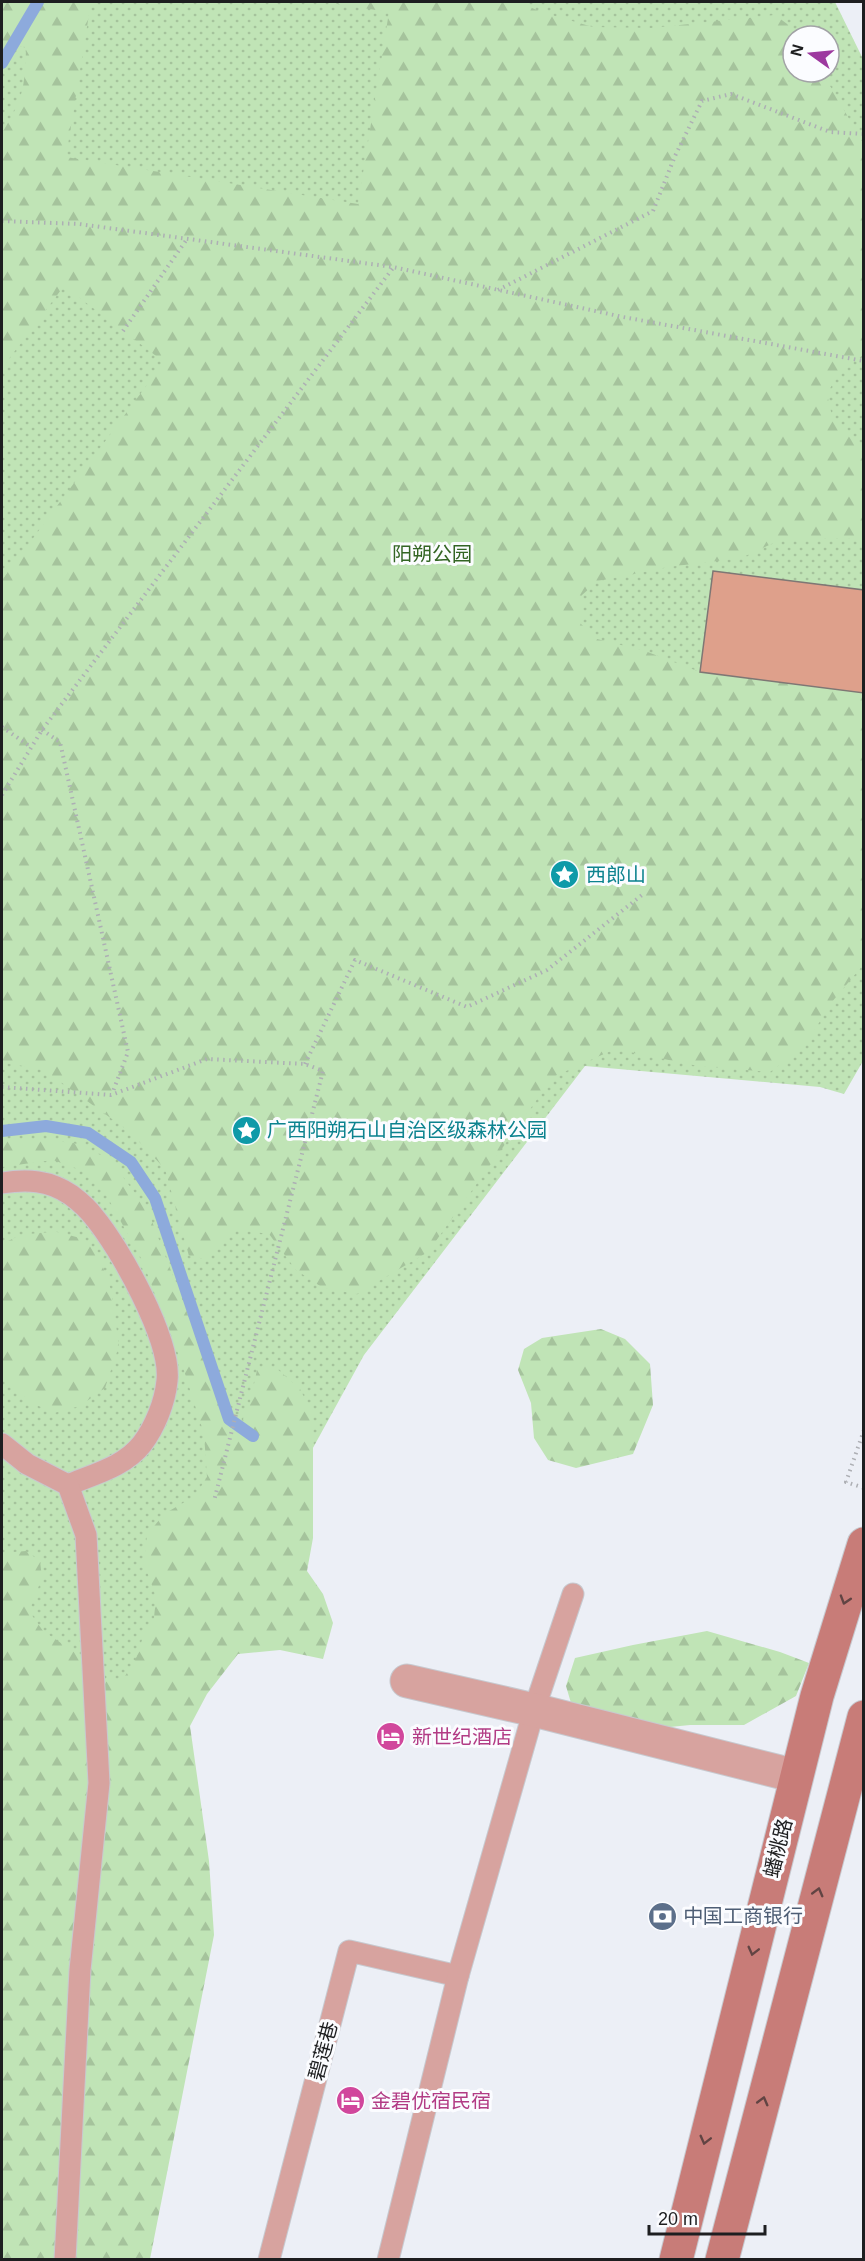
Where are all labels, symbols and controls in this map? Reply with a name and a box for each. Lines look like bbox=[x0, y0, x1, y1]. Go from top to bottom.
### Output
north arrow bbox=[781, 24, 841, 84]
text: N bbox=[787, 42, 807, 58]
park label: 阳朔公园 bbox=[392, 543, 472, 565]
place icon: 西郎山 bbox=[549, 859, 581, 891]
place label: 西郎山 bbox=[586, 864, 646, 886]
place icon: 广西阳朔石山自治区级森林公园 bbox=[230, 1114, 262, 1146]
place label: 广西阳朔石山自治区级森林公园 bbox=[267, 1119, 547, 1141]
one-way arrow bbox=[840, 1594, 853, 1605]
hotel icon: 新世纪酒店 bbox=[375, 1721, 407, 1753]
place label: 新世纪酒店 bbox=[412, 1726, 512, 1748]
street label: 蟠桃路 bbox=[760, 1816, 796, 1880]
one-way arrow bbox=[810, 1887, 823, 1897]
bank icon: 中国工商银行 bbox=[646, 1900, 678, 1932]
place label: 中国工商银行 bbox=[683, 1905, 803, 1927]
one-way arrow bbox=[747, 1946, 760, 1956]
street label: 碧莲巷 bbox=[305, 2019, 341, 2083]
hotel icon: 金碧优宿民宿 bbox=[334, 2085, 366, 2117]
place label: 金碧优宿民宿 bbox=[371, 2090, 491, 2112]
one-way arrow bbox=[756, 2096, 769, 2106]
one-way arrow bbox=[700, 2135, 713, 2145]
scale bar bbox=[649, 2198, 764, 2236]
text: 20 m bbox=[658, 2209, 698, 2229]

